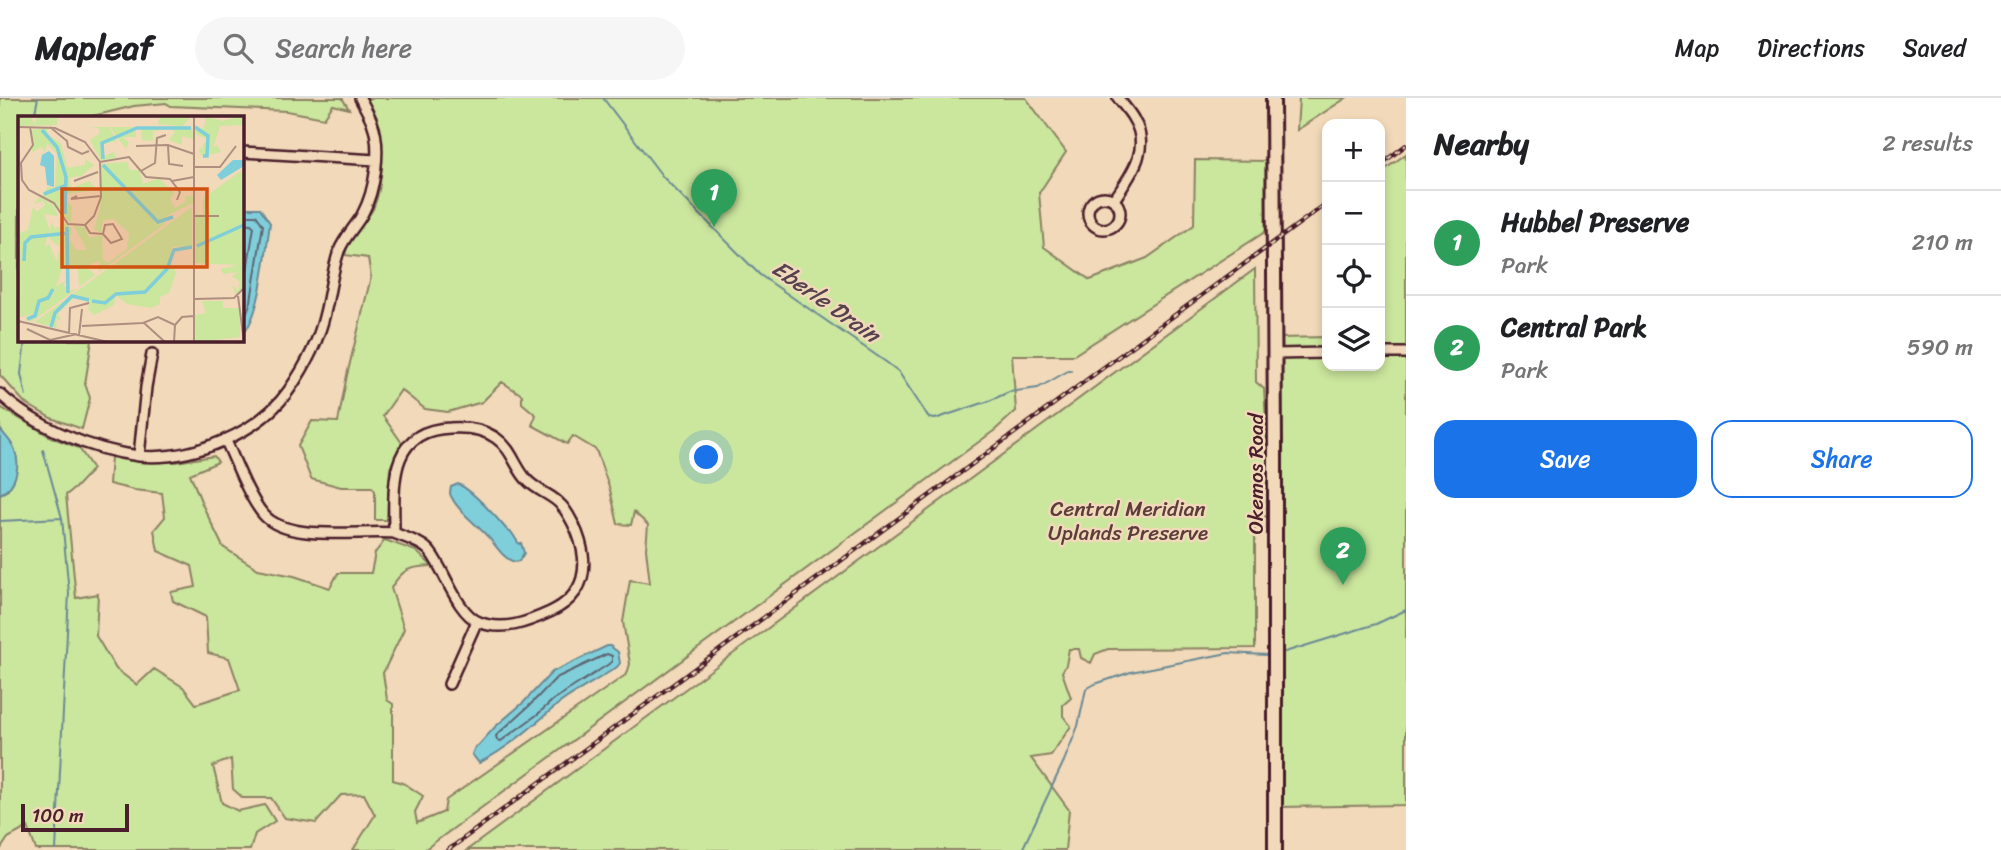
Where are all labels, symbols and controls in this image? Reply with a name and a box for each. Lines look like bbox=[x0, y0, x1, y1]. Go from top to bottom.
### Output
search box bbox=[195, 17, 685, 80]
text: Mapleaf bbox=[35, 19, 153, 77]
text: Search here bbox=[275, 25, 412, 71]
text: Map bbox=[1675, 27, 1719, 69]
text: Directions bbox=[1757, 27, 1865, 69]
text: Saved bbox=[1903, 27, 1966, 69]
icon: search bbox=[219, 29, 257, 67]
inset map bbox=[18, 116, 243, 341]
text: Nearby bbox=[1434, 117, 1529, 171]
map controls bbox=[1322, 119, 1385, 371]
button: + bbox=[1322, 119, 1385, 182]
text: 2 results bbox=[1882, 123, 1973, 164]
pin: 1 bbox=[691, 169, 737, 227]
button: − bbox=[1322, 182, 1385, 245]
text: Hubbel Preserve bbox=[1501, 199, 1689, 245]
text: 1 bbox=[1452, 222, 1462, 263]
text: 210 m bbox=[1912, 222, 1973, 263]
button: locate bbox=[1322, 245, 1385, 308]
text: Park bbox=[1501, 245, 1548, 286]
water label: Eberle Drain bbox=[763, 249, 891, 355]
text: Central Park bbox=[1501, 304, 1647, 350]
button: layers bbox=[1322, 308, 1385, 371]
text: 2 bbox=[1450, 327, 1464, 368]
text: 590 m bbox=[1907, 327, 1973, 368]
text: Park bbox=[1501, 350, 1548, 391]
street label: Okemos Road bbox=[1237, 411, 1275, 535]
button: Save bbox=[1434, 420, 1697, 498]
button: Share bbox=[1711, 420, 1973, 498]
your location bbox=[689, 440, 723, 474]
park label: Central Meridian Uplands Preserve bbox=[1048, 490, 1208, 552]
pin: 2 bbox=[1320, 527, 1366, 585]
text: 100 m bbox=[32, 799, 84, 832]
scale bar bbox=[21, 801, 130, 833]

